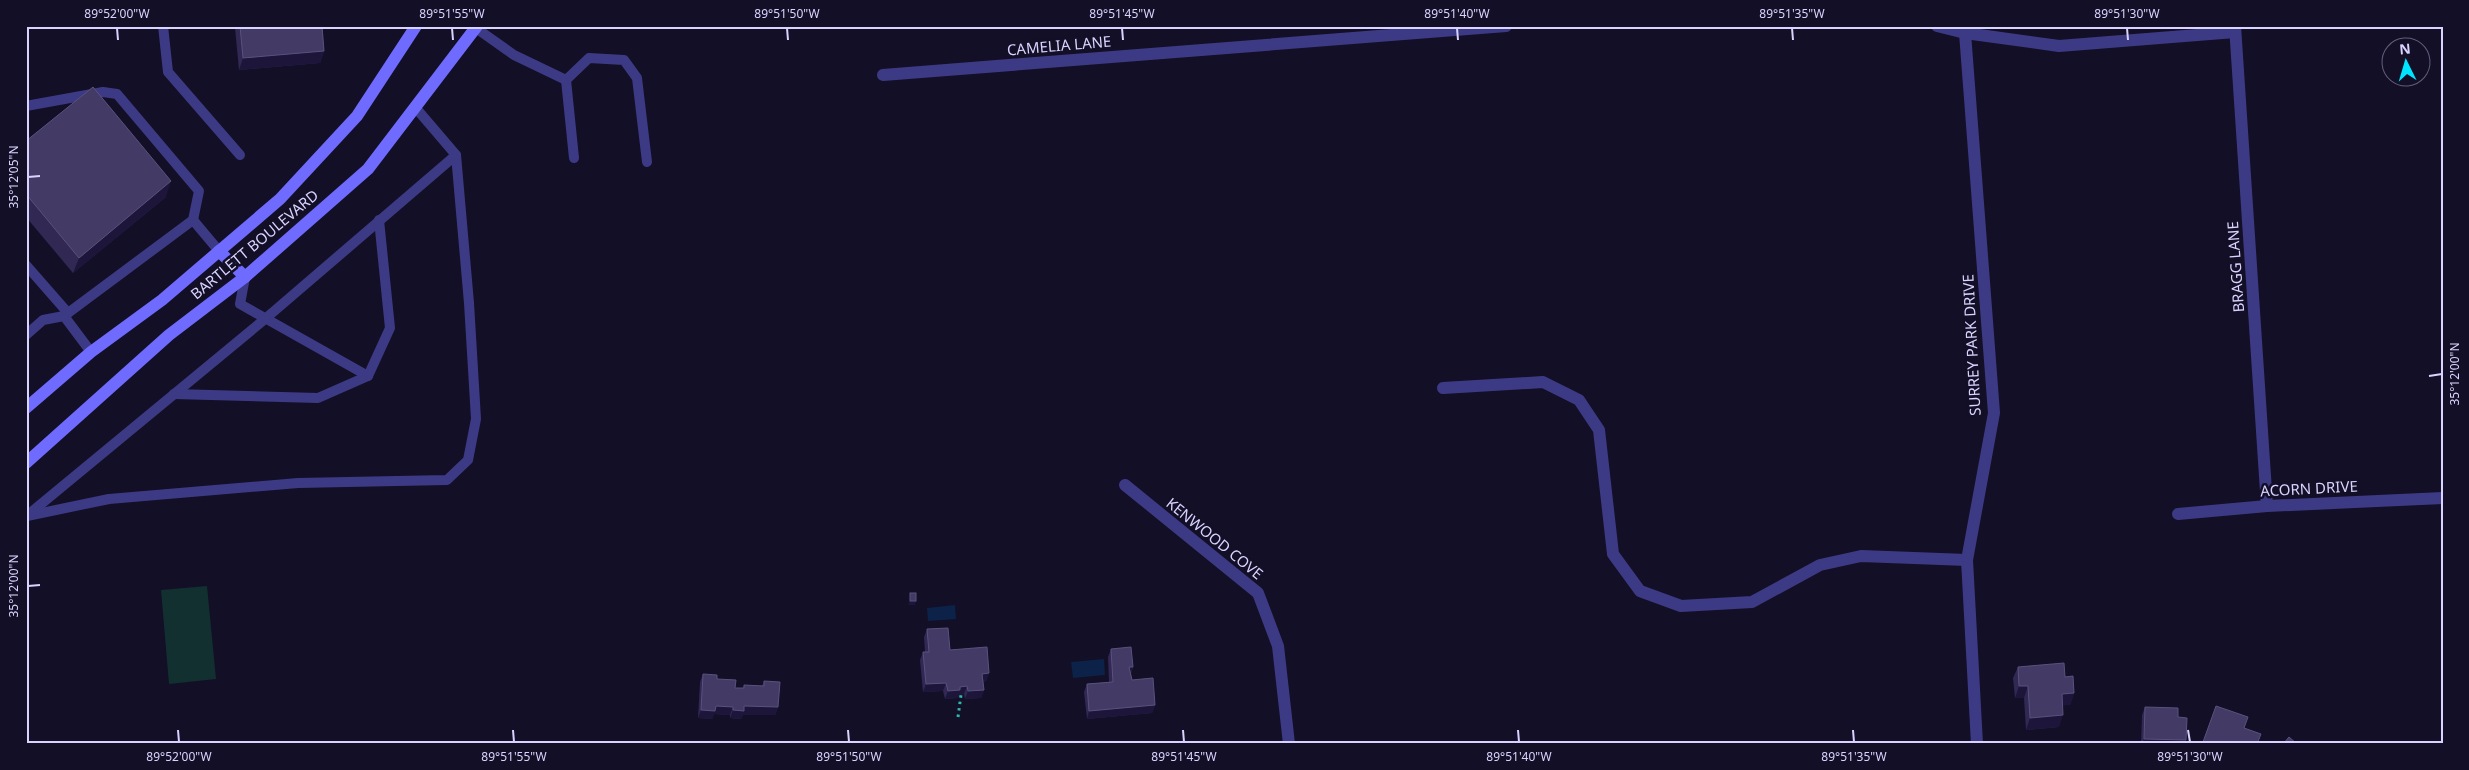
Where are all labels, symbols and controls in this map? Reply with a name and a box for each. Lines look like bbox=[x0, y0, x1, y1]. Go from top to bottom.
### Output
text: 89°52'00"W bbox=[84, 5, 150, 22]
text: 89°51'55"W bbox=[419, 5, 485, 22]
text: 89°51'50"W bbox=[754, 5, 820, 22]
text: 89°51'45"W bbox=[1089, 5, 1155, 22]
text: 89°51'40"W bbox=[1424, 5, 1490, 22]
text: 89°51'35"W bbox=[1759, 5, 1825, 22]
text: 89°51'30"W bbox=[2094, 5, 2160, 22]
street label: CAMELIA LANE bbox=[1006, 30, 1112, 60]
north arrow bbox=[2382, 38, 2432, 88]
text: N bbox=[2398, 39, 2411, 59]
text: 35°12'05"N bbox=[5, 145, 22, 209]
street label: BARTLETT BOULEVARD bbox=[186, 185, 322, 303]
street label: BRAGG LANE bbox=[2222, 221, 2248, 313]
street label: SURREY PARK DRIVE bbox=[1957, 274, 1985, 416]
text: 35°12'00"N bbox=[2446, 342, 2463, 406]
street label: ACORN DRIVE bbox=[2260, 475, 2358, 501]
street label: KENWOOD COVE bbox=[1162, 493, 1268, 583]
text: 35°12'00"N bbox=[5, 554, 22, 618]
text: 89°52'00"W bbox=[146, 748, 212, 765]
text: 89°51'55"W bbox=[481, 748, 547, 765]
text: 89°51'50"W bbox=[816, 748, 882, 765]
text: 89°51'45"W bbox=[1151, 748, 1217, 765]
text: 89°51'40"W bbox=[1486, 748, 1552, 765]
text: 89°51'35"W bbox=[1821, 748, 1887, 765]
text: 89°51'30"W bbox=[2157, 748, 2223, 765]

